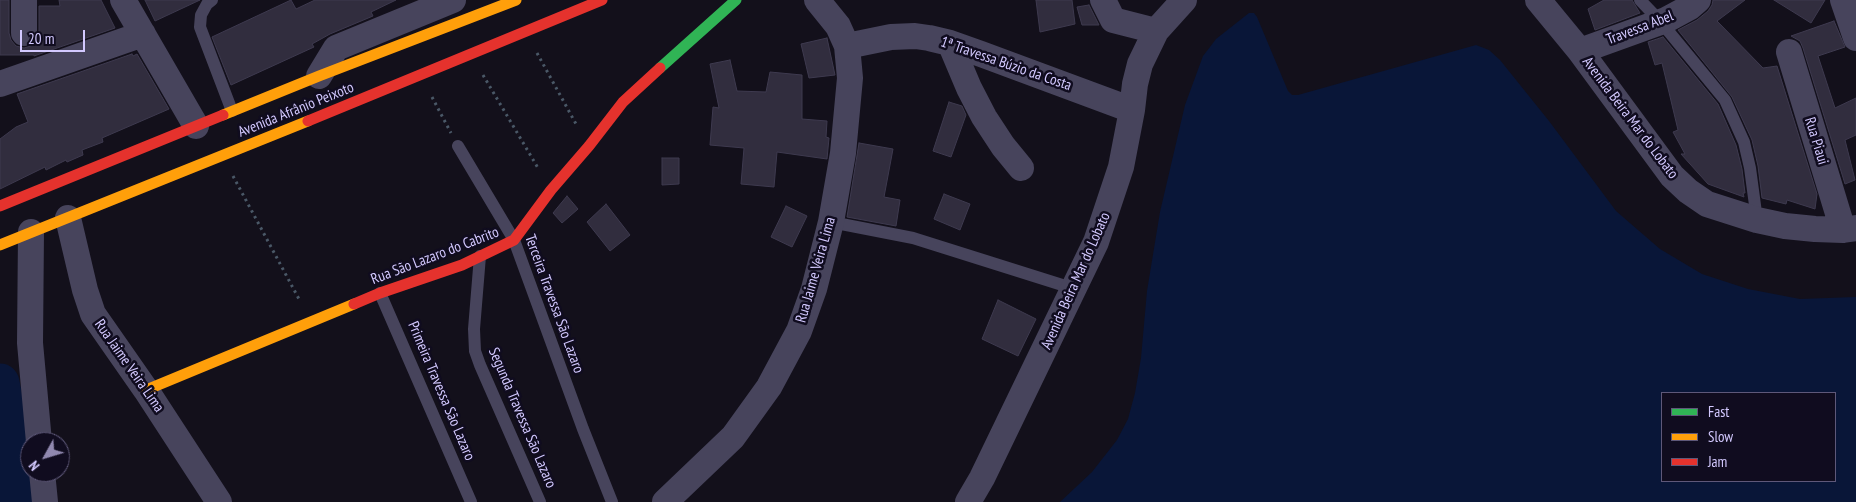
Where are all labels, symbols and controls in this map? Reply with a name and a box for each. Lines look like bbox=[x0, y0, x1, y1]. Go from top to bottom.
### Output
street label: Travessa Abel bbox=[1604, 7, 1676, 49]
scale bar bbox=[22, 20, 88, 52]
text: 20 m bbox=[28, 29, 54, 48]
street label: 1ª Travessa Búzio da Costa bbox=[938, 33, 1074, 95]
street label: Avenida Beira Mar do Lobato bbox=[1578, 53, 1682, 183]
street label: Avenida Afrânio Peixoto bbox=[235, 79, 357, 141]
street label: Rua Piaui bbox=[1800, 115, 1832, 167]
street label: Avenida Beira Mar do Lobato bbox=[1038, 210, 1114, 352]
street label: Rua Jaime Veira Lima bbox=[792, 215, 840, 325]
street label: Rua São Lazaro do Cabrito bbox=[369, 223, 501, 289]
street label: Terceira Travessa São Lazaro bbox=[521, 232, 587, 376]
street label: Rua Jaime Veira Lima bbox=[90, 316, 168, 416]
street label: Primeira Travessa São Lazaro bbox=[404, 319, 478, 463]
street label: Segunda Travessa São Lazaro bbox=[484, 345, 560, 491]
legend bbox=[1661, 392, 1836, 482]
text: Fast bbox=[1708, 402, 1729, 421]
text: Slow bbox=[1708, 427, 1733, 446]
north arrow bbox=[20, 432, 70, 482]
text: Jam bbox=[1708, 452, 1727, 471]
text: N bbox=[25, 457, 43, 474]

